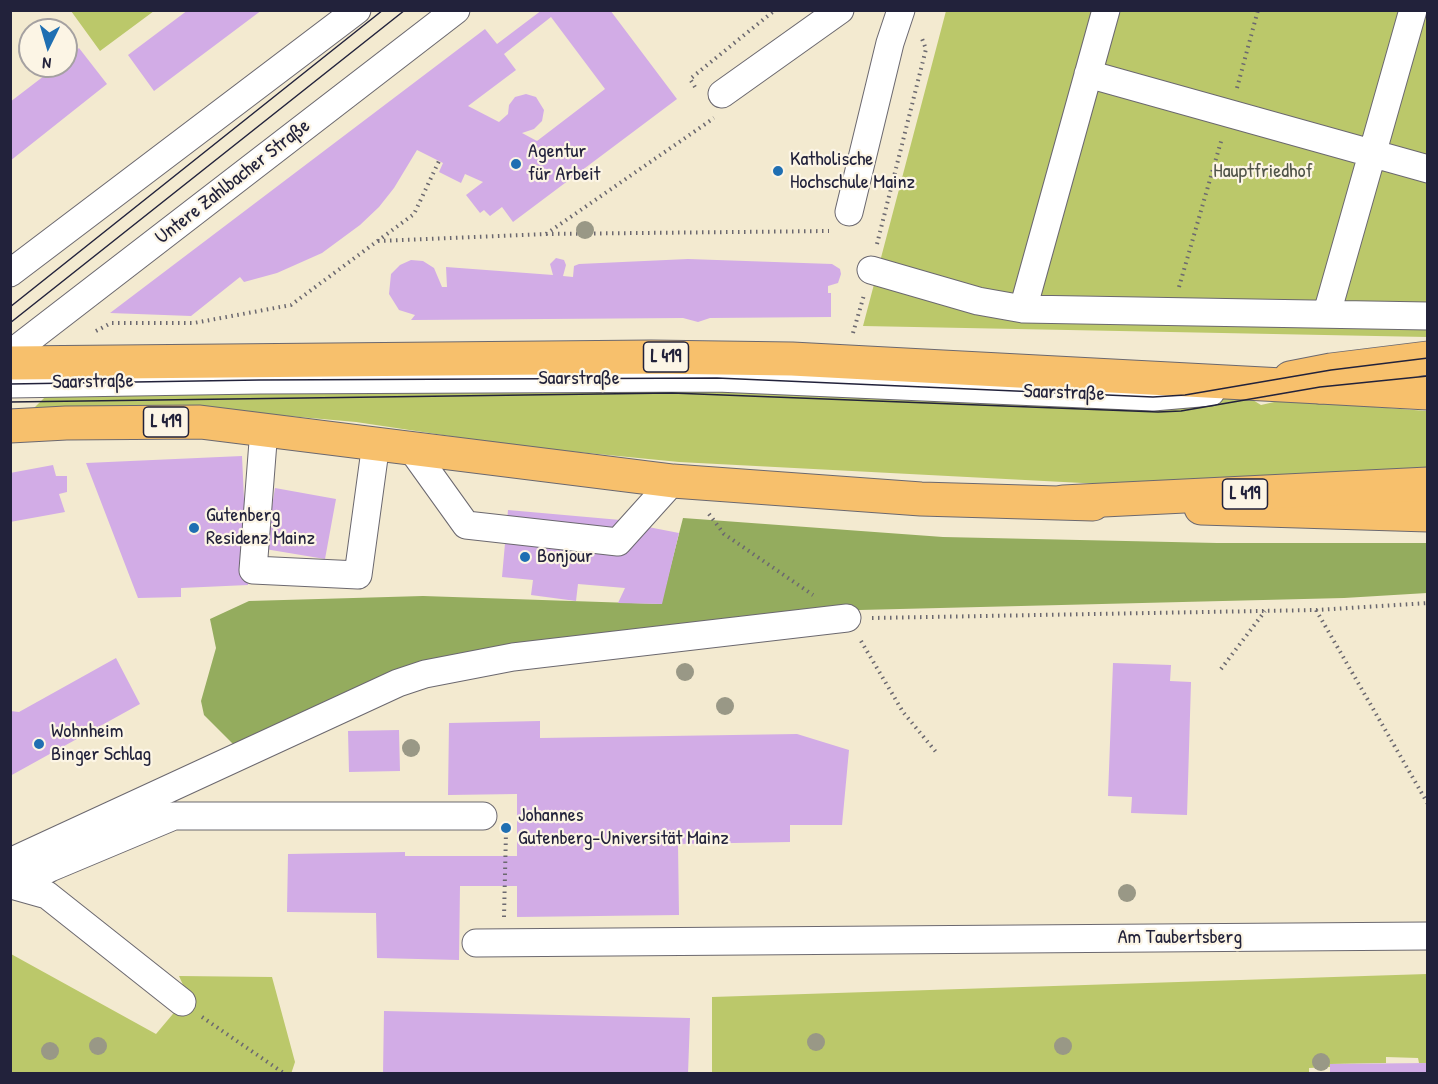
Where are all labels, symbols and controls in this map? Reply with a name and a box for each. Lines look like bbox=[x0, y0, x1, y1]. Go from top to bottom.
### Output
north arrow bbox=[18, 18, 78, 78]
text: N bbox=[41, 53, 52, 75]
street label: Untere Zahlbacher Straße bbox=[151, 114, 315, 250]
place label: Agentur für Arbeit bbox=[528, 140, 600, 187]
place label: Katholische Hochschule Mainz bbox=[790, 148, 915, 195]
marker: Agentur für Arbeit bbox=[509, 157, 523, 171]
park label: Hauptfriedhof bbox=[1213, 160, 1313, 184]
marker: Katholische Hochschule Mainz bbox=[771, 164, 785, 178]
road number: L 419 bbox=[644, 342, 688, 372]
street label: Saarstraße bbox=[538, 367, 620, 391]
street label: Saarstraße bbox=[52, 369, 134, 395]
street label: Saarstraße bbox=[1023, 380, 1105, 406]
road number: L 419 bbox=[144, 407, 188, 437]
road number: L 419 bbox=[1222, 479, 1268, 509]
place label: Gutenberg Residenz Mainz bbox=[206, 504, 315, 551]
marker: Gutenberg Residenz Mainz bbox=[187, 521, 201, 535]
place label: Bonjour bbox=[537, 545, 593, 569]
marker: Bonjour bbox=[518, 550, 532, 564]
place label: Wohnheim Binger Schlag bbox=[51, 720, 151, 767]
marker: Wohnheim Binger Schlag bbox=[32, 737, 46, 751]
place label: Johannes Gutenberg-Universität Mainz bbox=[518, 804, 729, 851]
marker: Johannes Gutenberg-Universität Mainz bbox=[499, 821, 513, 835]
street label: Am Taubertsberg bbox=[1118, 926, 1242, 950]

